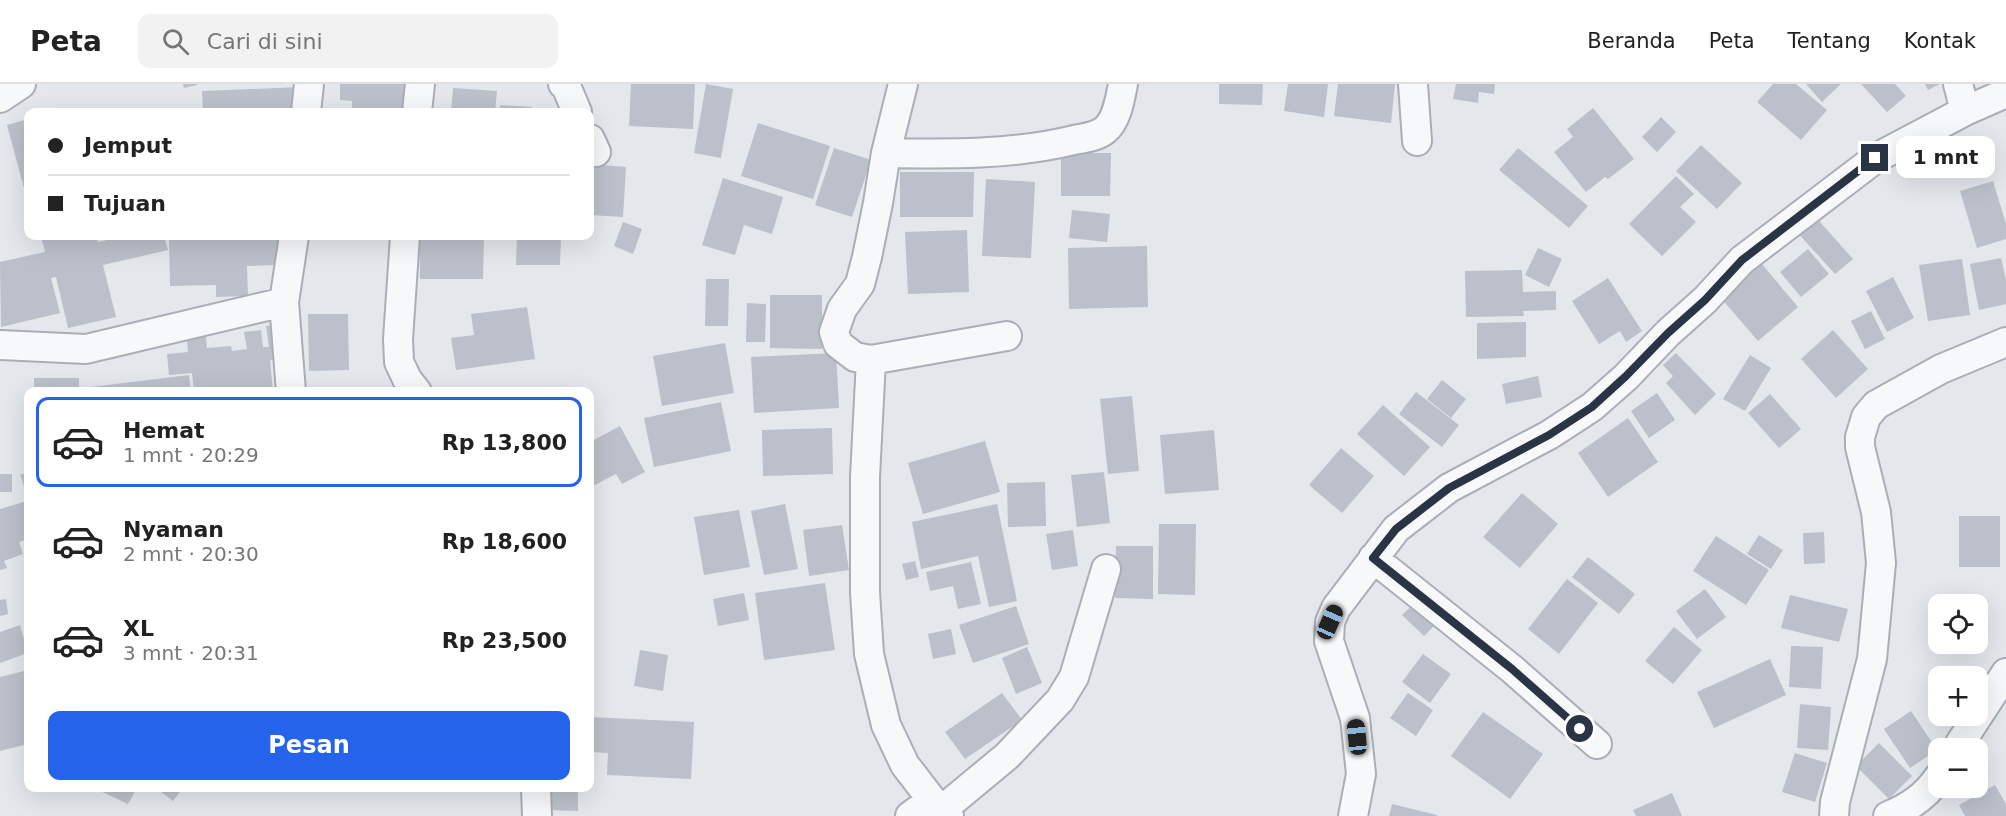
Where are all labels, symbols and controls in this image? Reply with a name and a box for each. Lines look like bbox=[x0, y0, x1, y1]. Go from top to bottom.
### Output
search box bbox=[138, 14, 558, 68]
text: Peta bbox=[30, 25, 102, 58]
icon: search bbox=[159, 25, 192, 58]
text: Cari di sini bbox=[207, 29, 323, 54]
text: Beranda bbox=[1587, 29, 1676, 53]
text: Peta bbox=[1709, 29, 1755, 53]
text: Tentang bbox=[1788, 29, 1871, 53]
text: Kontak bbox=[1904, 29, 1976, 53]
text: Jemput bbox=[84, 133, 172, 158]
callout: 1 mnt bbox=[1896, 137, 1995, 179]
route end bbox=[1861, 144, 1888, 171]
text: 1 mnt bbox=[1913, 145, 1978, 169]
text: Tujuan bbox=[84, 191, 166, 216]
icon: car bbox=[51, 415, 105, 469]
text: Hemat bbox=[123, 418, 205, 443]
text: Rp 13,800 bbox=[442, 430, 567, 455]
text: 1 mnt · 20:29 bbox=[123, 443, 259, 467]
icon: car bbox=[51, 514, 105, 568]
text: Nyaman bbox=[123, 517, 224, 542]
text: Rp 18,600 bbox=[442, 529, 567, 554]
text: 2 mnt · 20:30 bbox=[123, 542, 259, 566]
map controls bbox=[1928, 594, 1988, 798]
button: locate bbox=[1928, 594, 1988, 654]
car bbox=[1314, 602, 1346, 642]
icon: car bbox=[51, 613, 105, 667]
text: XL bbox=[123, 616, 154, 641]
text: Rp 23,500 bbox=[442, 628, 567, 653]
text: 3 mnt · 20:31 bbox=[123, 641, 259, 665]
button: + bbox=[1928, 666, 1988, 726]
button: Pesan bbox=[48, 711, 570, 780]
route start bbox=[1566, 715, 1593, 742]
car bbox=[1346, 718, 1368, 756]
button: − bbox=[1928, 738, 1988, 798]

